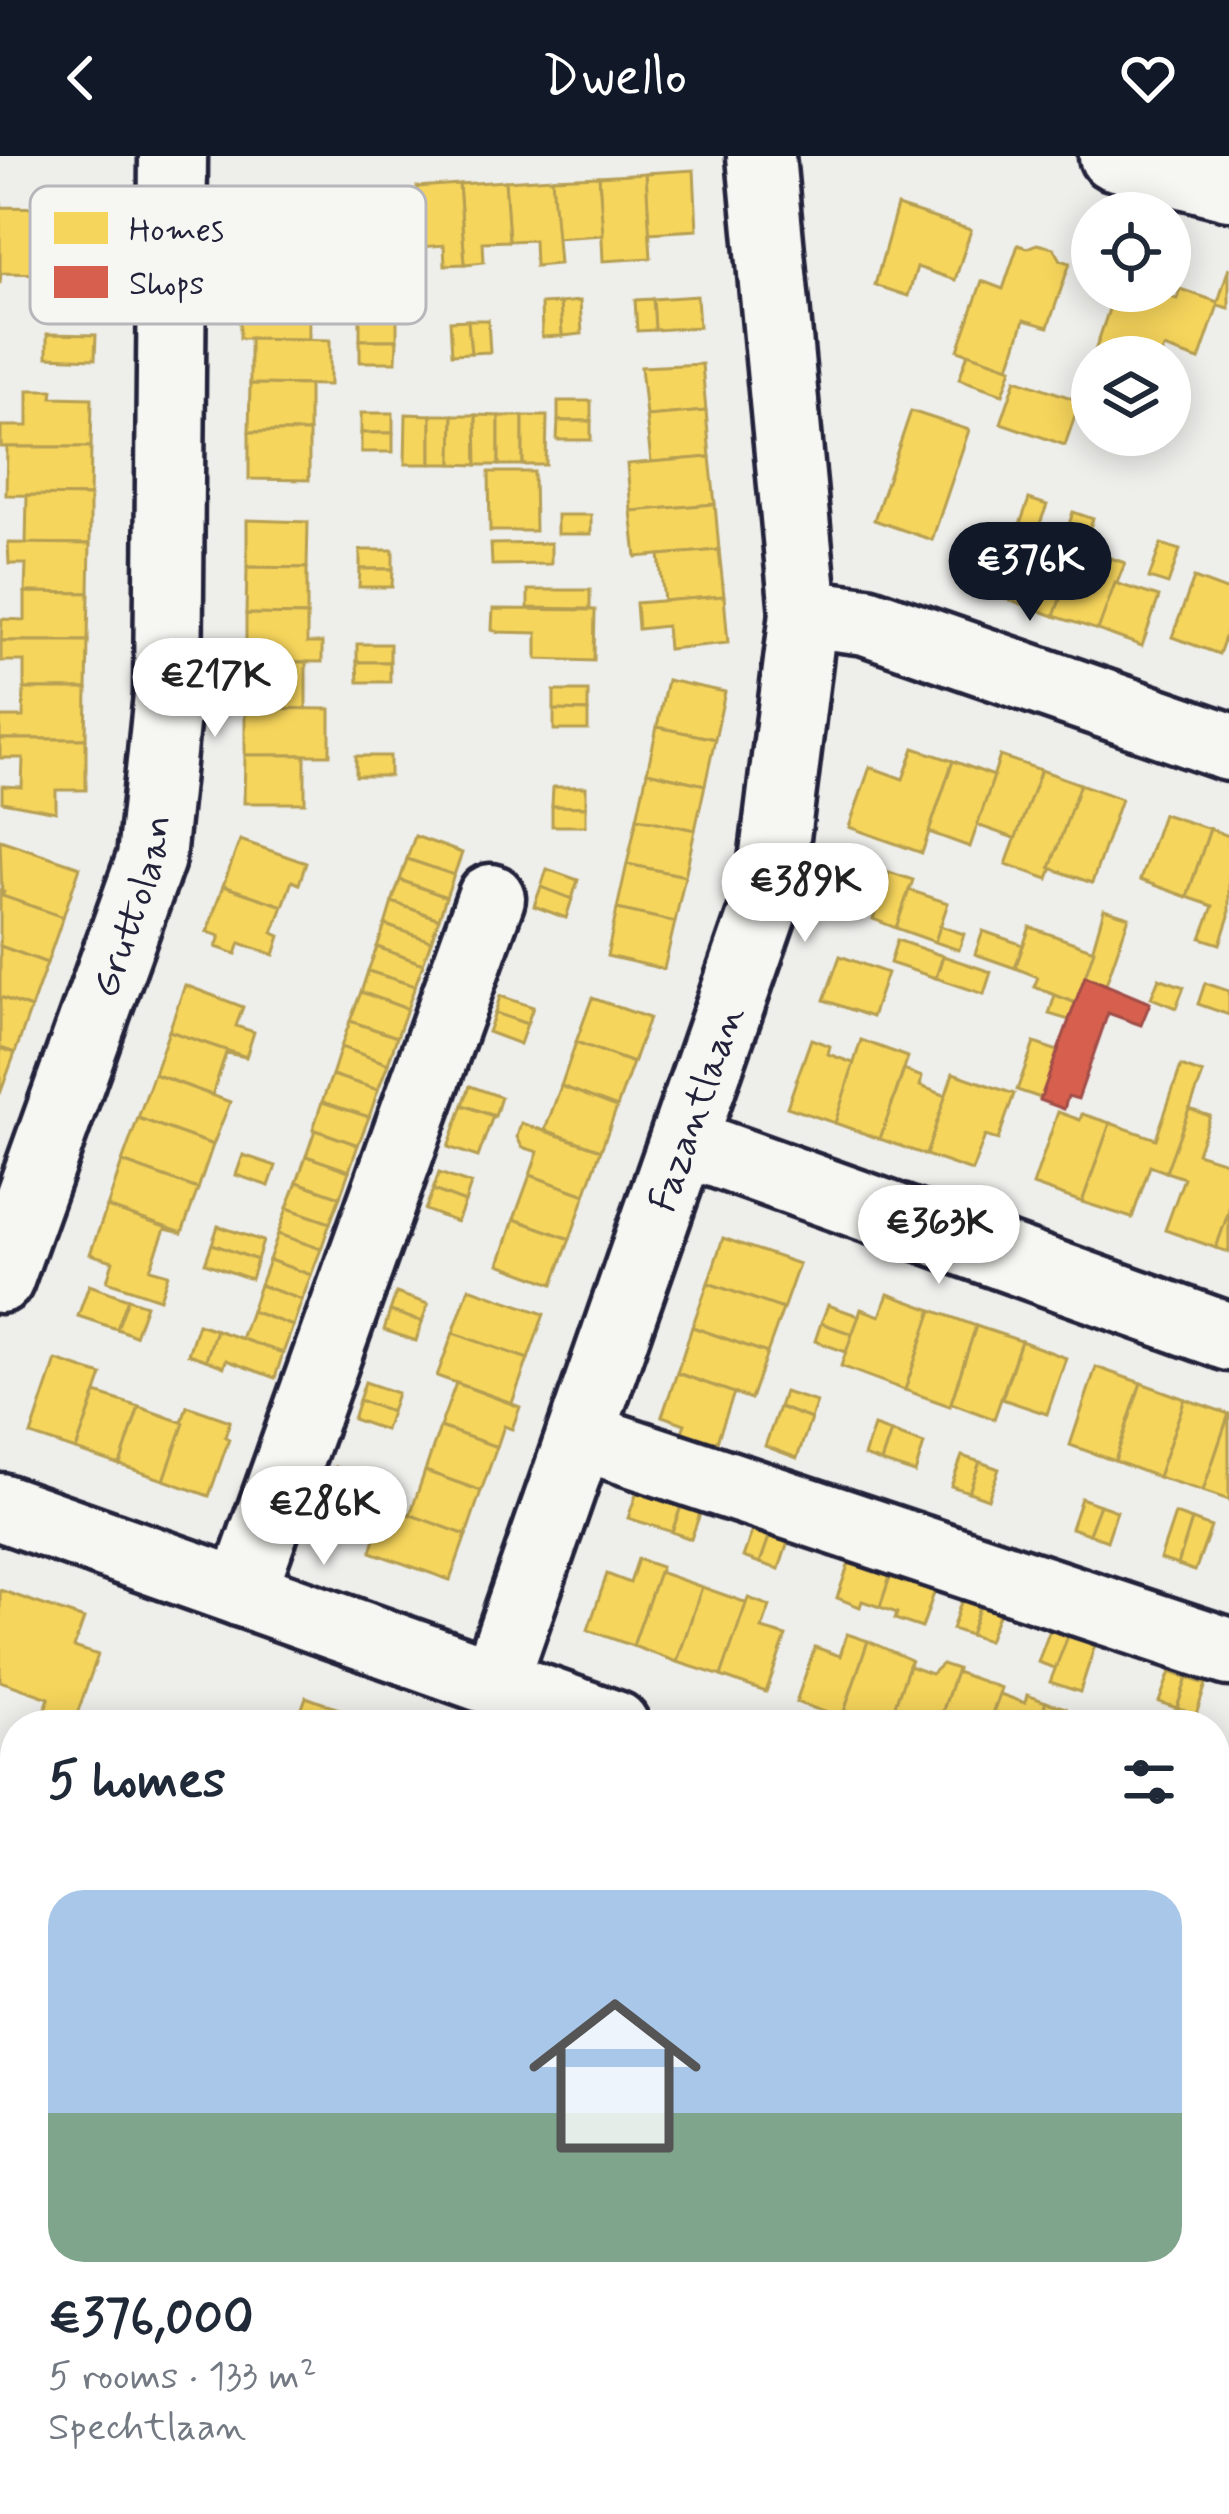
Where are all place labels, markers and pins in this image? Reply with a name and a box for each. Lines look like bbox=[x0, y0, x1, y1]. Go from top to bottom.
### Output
pin: €376K bbox=[946, 522, 1114, 624]
pin: €217K bbox=[131, 638, 299, 740]
pin: €389K bbox=[721, 843, 889, 945]
pin: €363K bbox=[855, 1185, 1023, 1287]
pin: €286K bbox=[240, 1466, 408, 1568]

